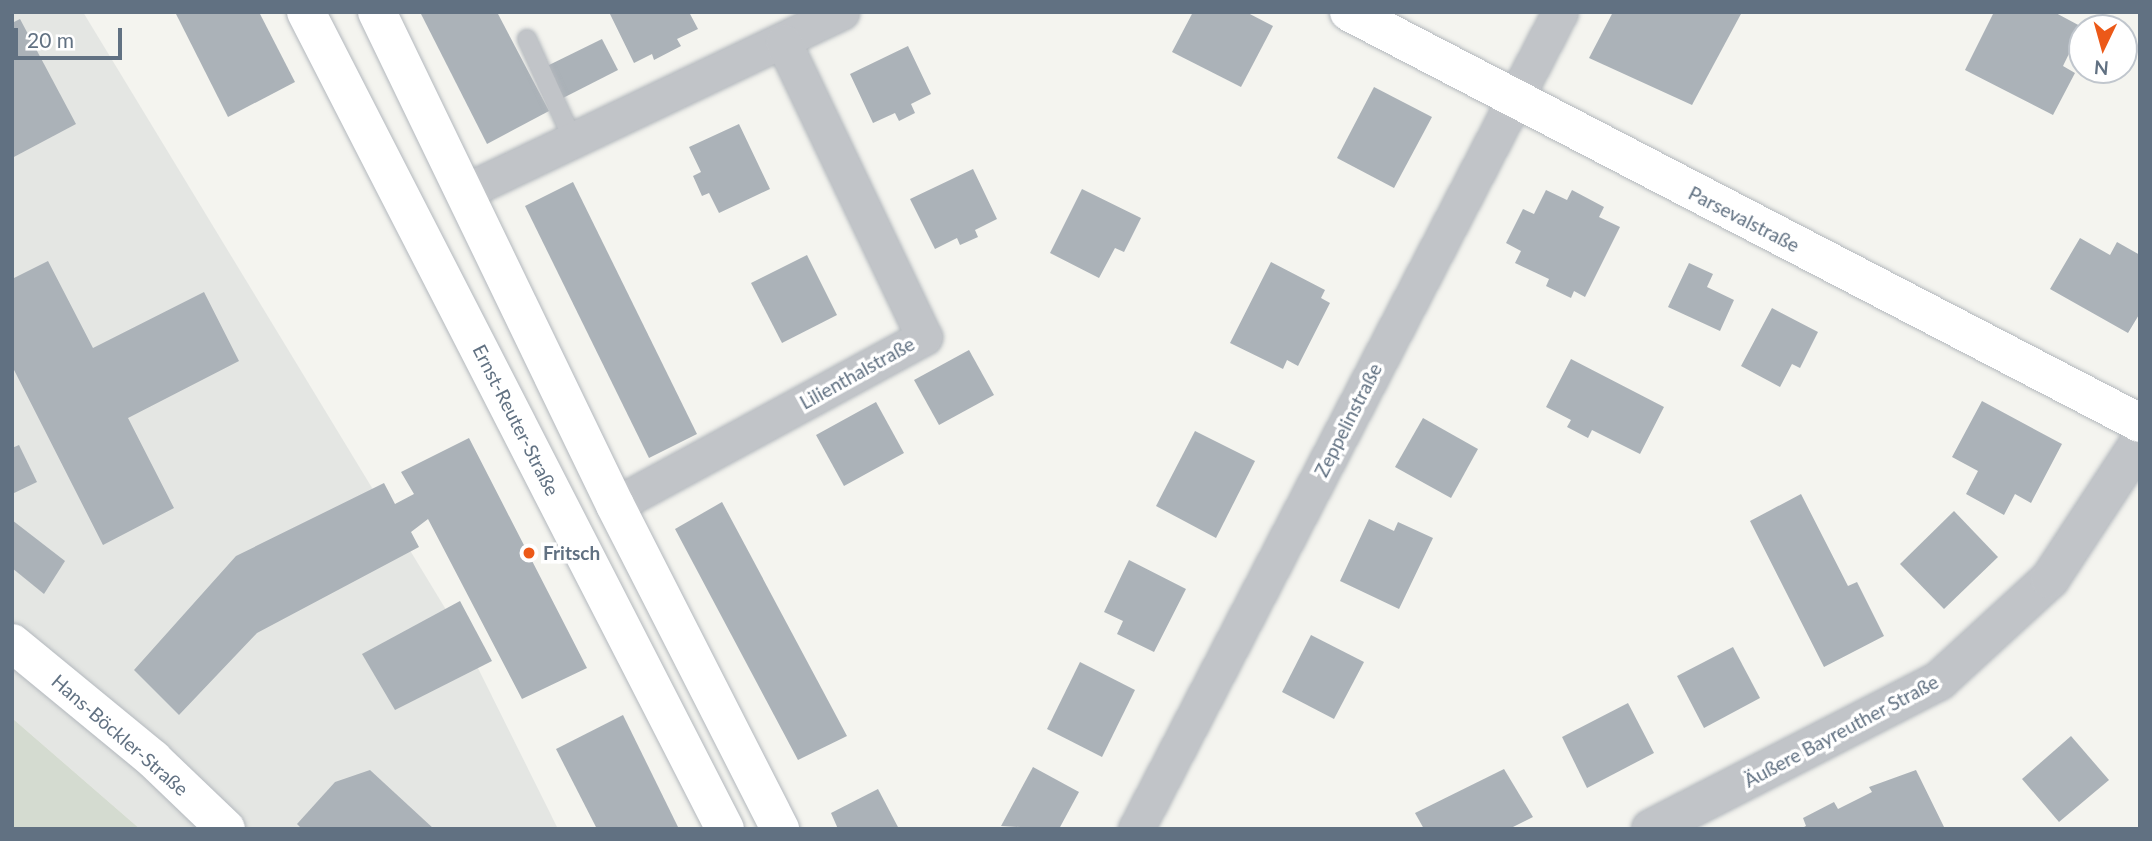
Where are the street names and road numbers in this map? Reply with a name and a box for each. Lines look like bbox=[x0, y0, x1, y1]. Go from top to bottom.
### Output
street label: Parsevalstraße bbox=[1685, 181, 1803, 257]
street label: Lilienthalstraße bbox=[796, 332, 918, 414]
street label: Ernst-Reuter-Straße bbox=[468, 341, 564, 499]
street label: Zeppelinstraße bbox=[1310, 359, 1386, 481]
street label: Hans-Böckler-Straße bbox=[47, 670, 193, 800]
street label: Äußere Bayreuther Straße bbox=[1740, 670, 1942, 792]

